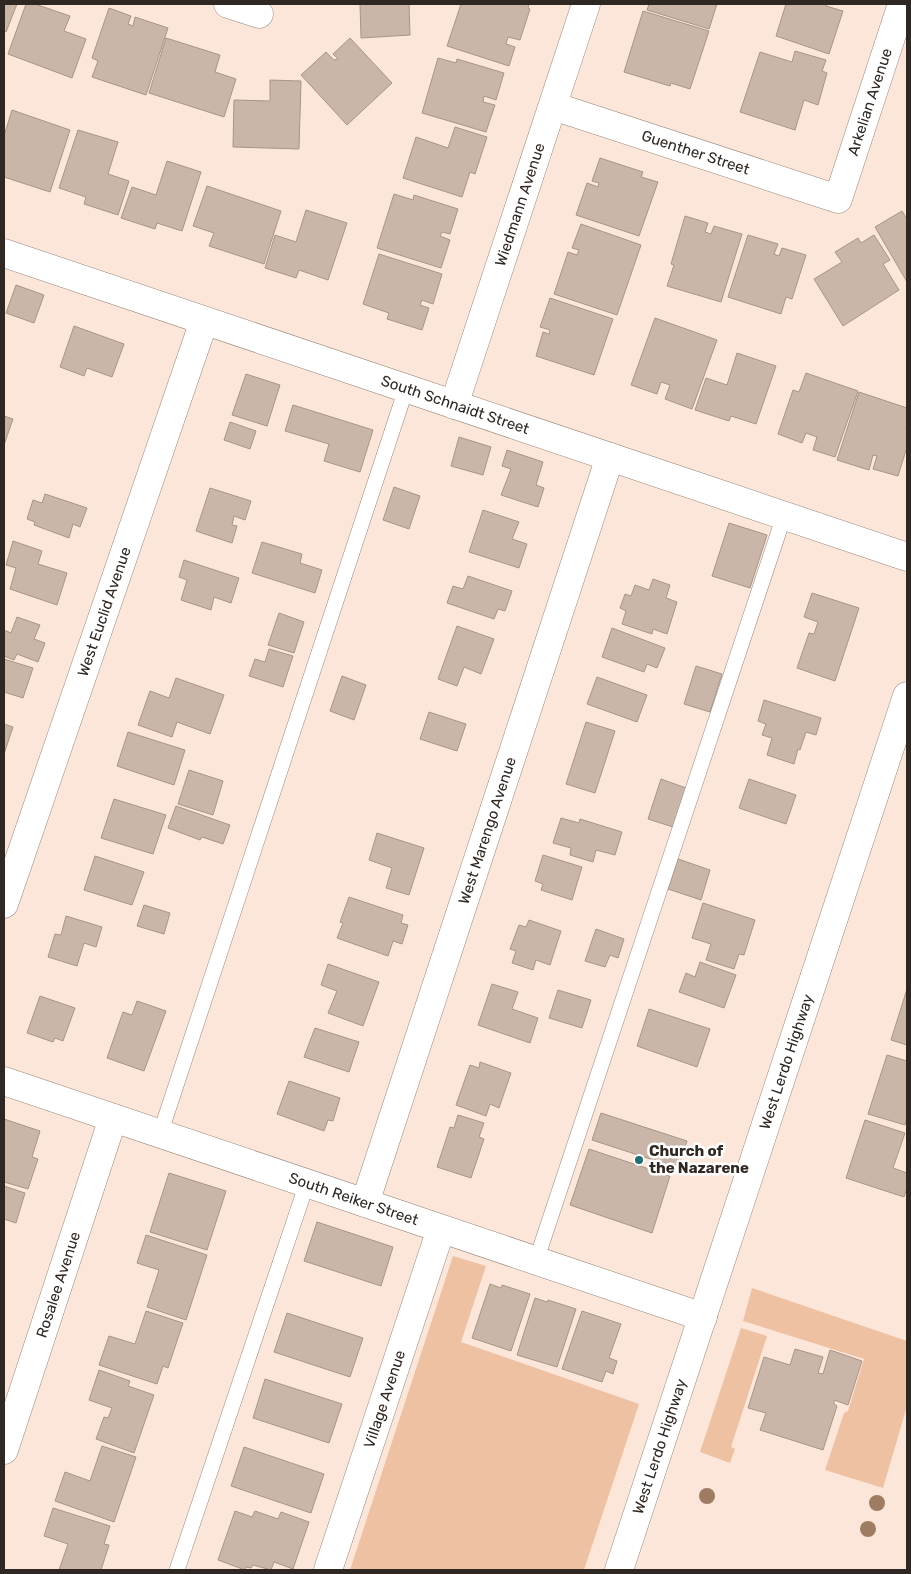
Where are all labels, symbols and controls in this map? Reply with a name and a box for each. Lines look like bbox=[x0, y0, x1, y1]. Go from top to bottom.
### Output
street label: Arkelian Avenue bbox=[844, 46, 896, 158]
street label: Guenther Street bbox=[639, 127, 752, 179]
street label: Wiedmann Avenue bbox=[491, 141, 549, 269]
street label: South Schnaidt Street bbox=[379, 372, 532, 438]
street label: West Euclid Avenue bbox=[74, 545, 135, 679]
street label: West Marengo Avenue bbox=[455, 755, 520, 907]
street label: West Lerdo Highway bbox=[756, 992, 817, 1132]
place label: Church of the Nazarene bbox=[649, 1142, 749, 1177]
marker: Church of the Nazarene bbox=[633, 1154, 645, 1166]
street label: South Reiker Street bbox=[286, 1169, 421, 1229]
street label: Rosalee Avenue bbox=[32, 1229, 84, 1340]
street label: Village Avenue bbox=[360, 1348, 409, 1450]
street label: West Lerdo Highway bbox=[629, 1377, 690, 1516]

